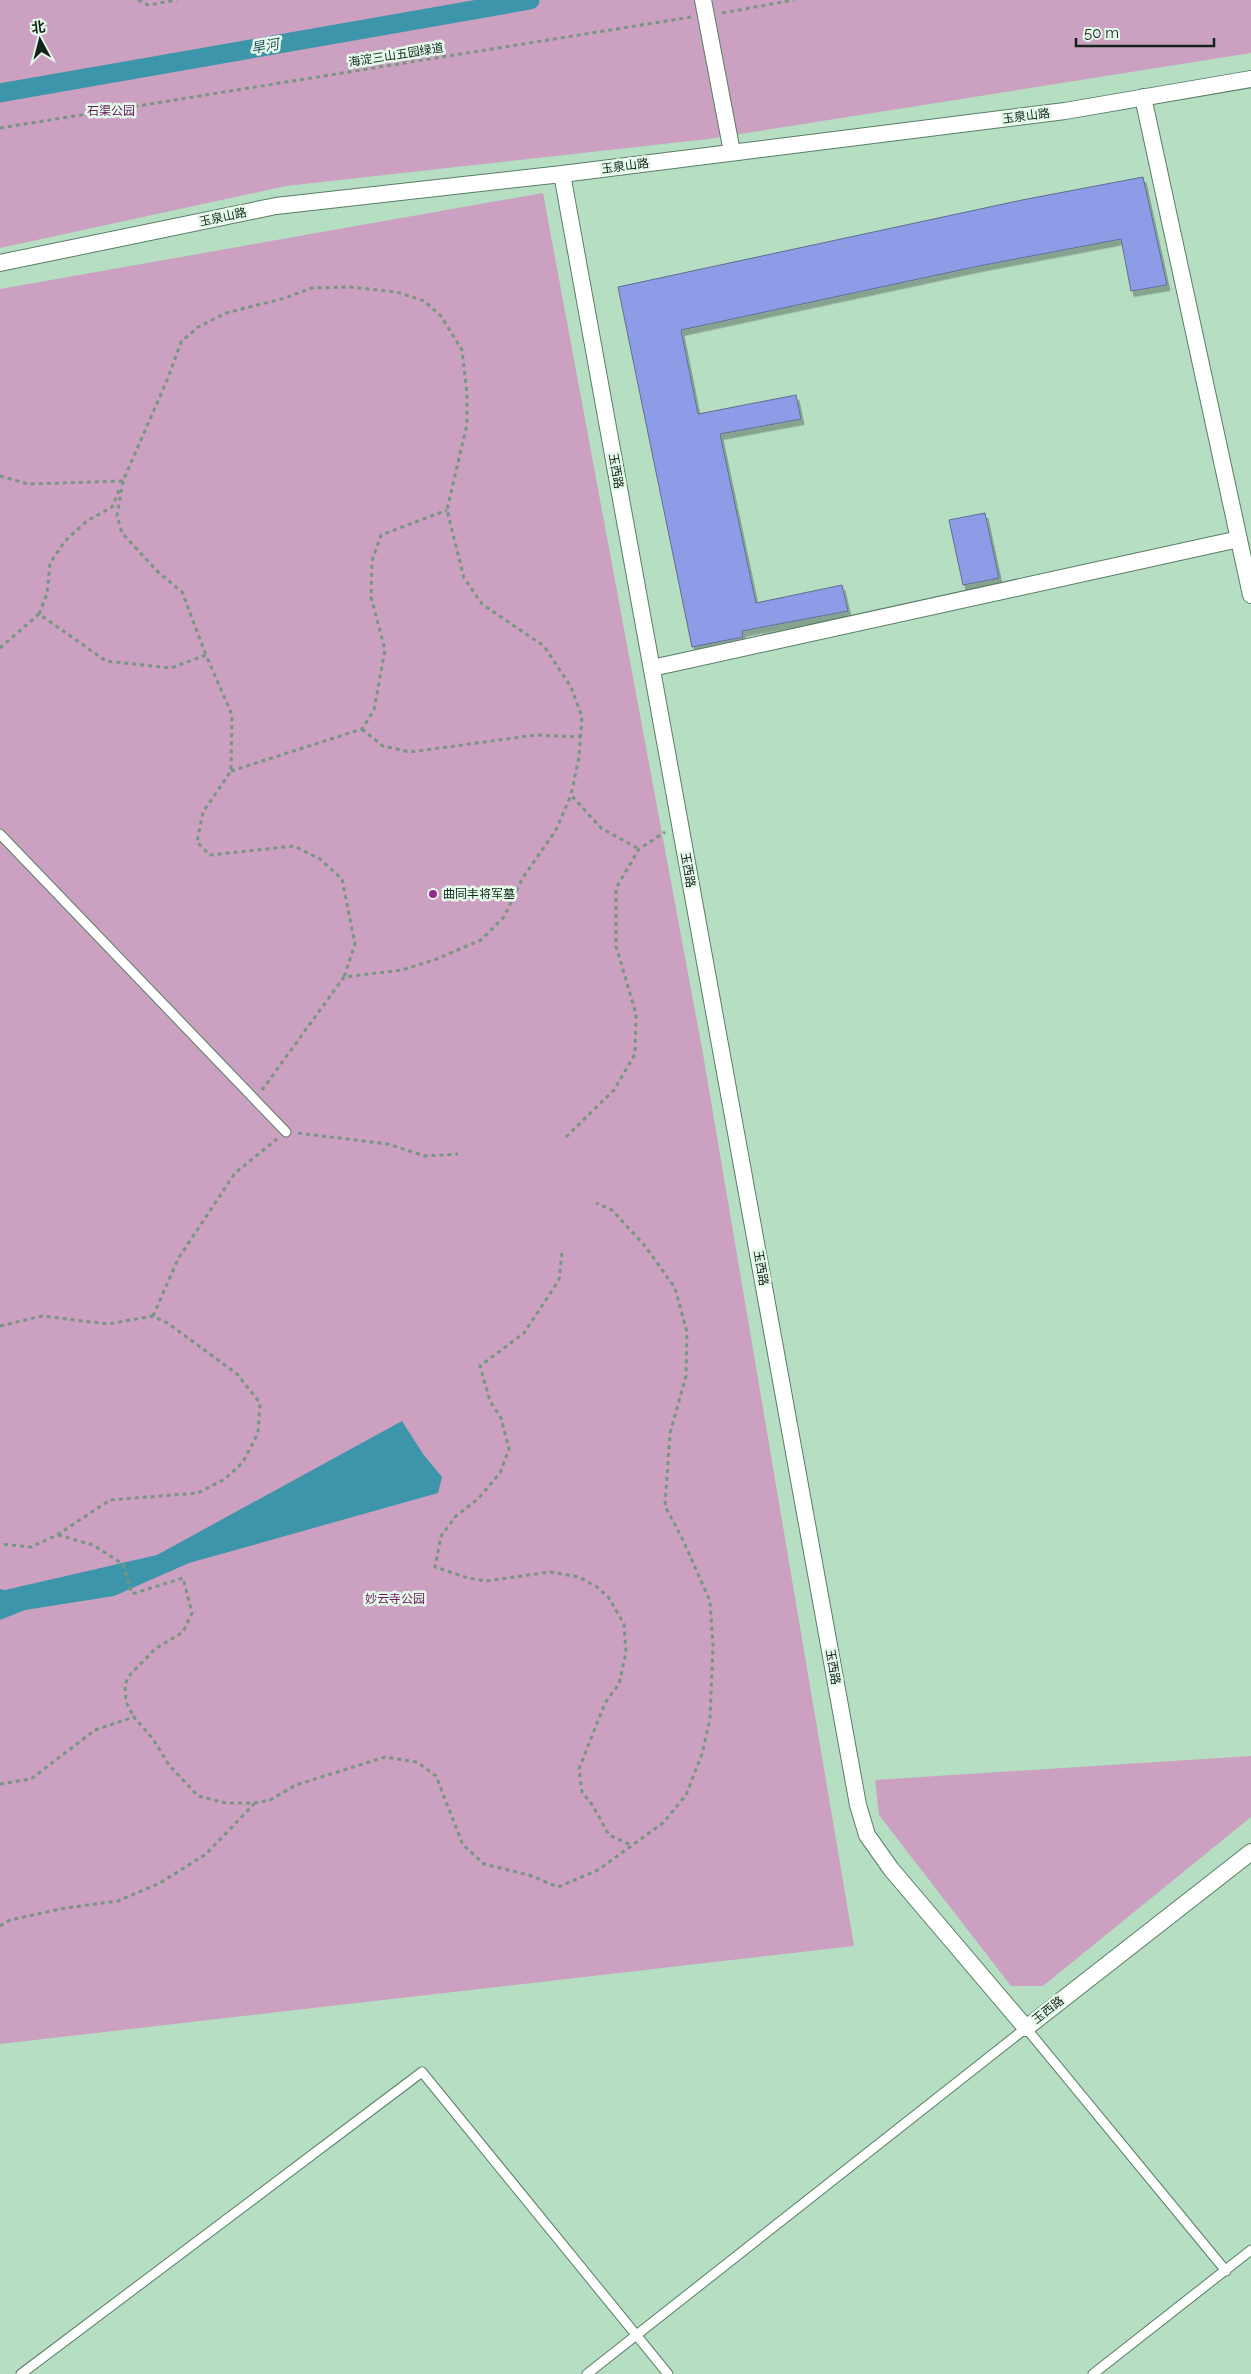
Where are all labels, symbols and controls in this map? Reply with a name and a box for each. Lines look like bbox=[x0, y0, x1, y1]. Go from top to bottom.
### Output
north arrow bbox=[15, 15, 65, 65]
scale bar bbox=[1076, 15, 1214, 47]
text: 北 bbox=[30, 18, 46, 36]
text: 50 m bbox=[1084, 24, 1119, 42]
water label: 旱河 bbox=[250, 35, 283, 56]
street label: 海淀三山五园绿道 bbox=[347, 41, 445, 69]
park label: 石渠公园 bbox=[87, 104, 135, 118]
street label: 玉泉山路 bbox=[1001, 106, 1051, 126]
street label: 玉泉山路 bbox=[600, 156, 650, 176]
street label: 玉泉山路 bbox=[198, 205, 248, 229]
street label: 玉西路 bbox=[606, 452, 626, 490]
street label: 玉西路 bbox=[678, 851, 698, 889]
place label: 曲同丰将军墓 bbox=[443, 887, 515, 901]
marker: 曲同丰将军墓 bbox=[427, 888, 439, 900]
street label: 玉西路 bbox=[751, 1249, 771, 1287]
park label: 妙云寺公园 bbox=[365, 1592, 425, 1606]
street label: 玉西路 bbox=[823, 1648, 843, 1686]
street label: 玉西路 bbox=[1030, 1993, 1066, 2027]

